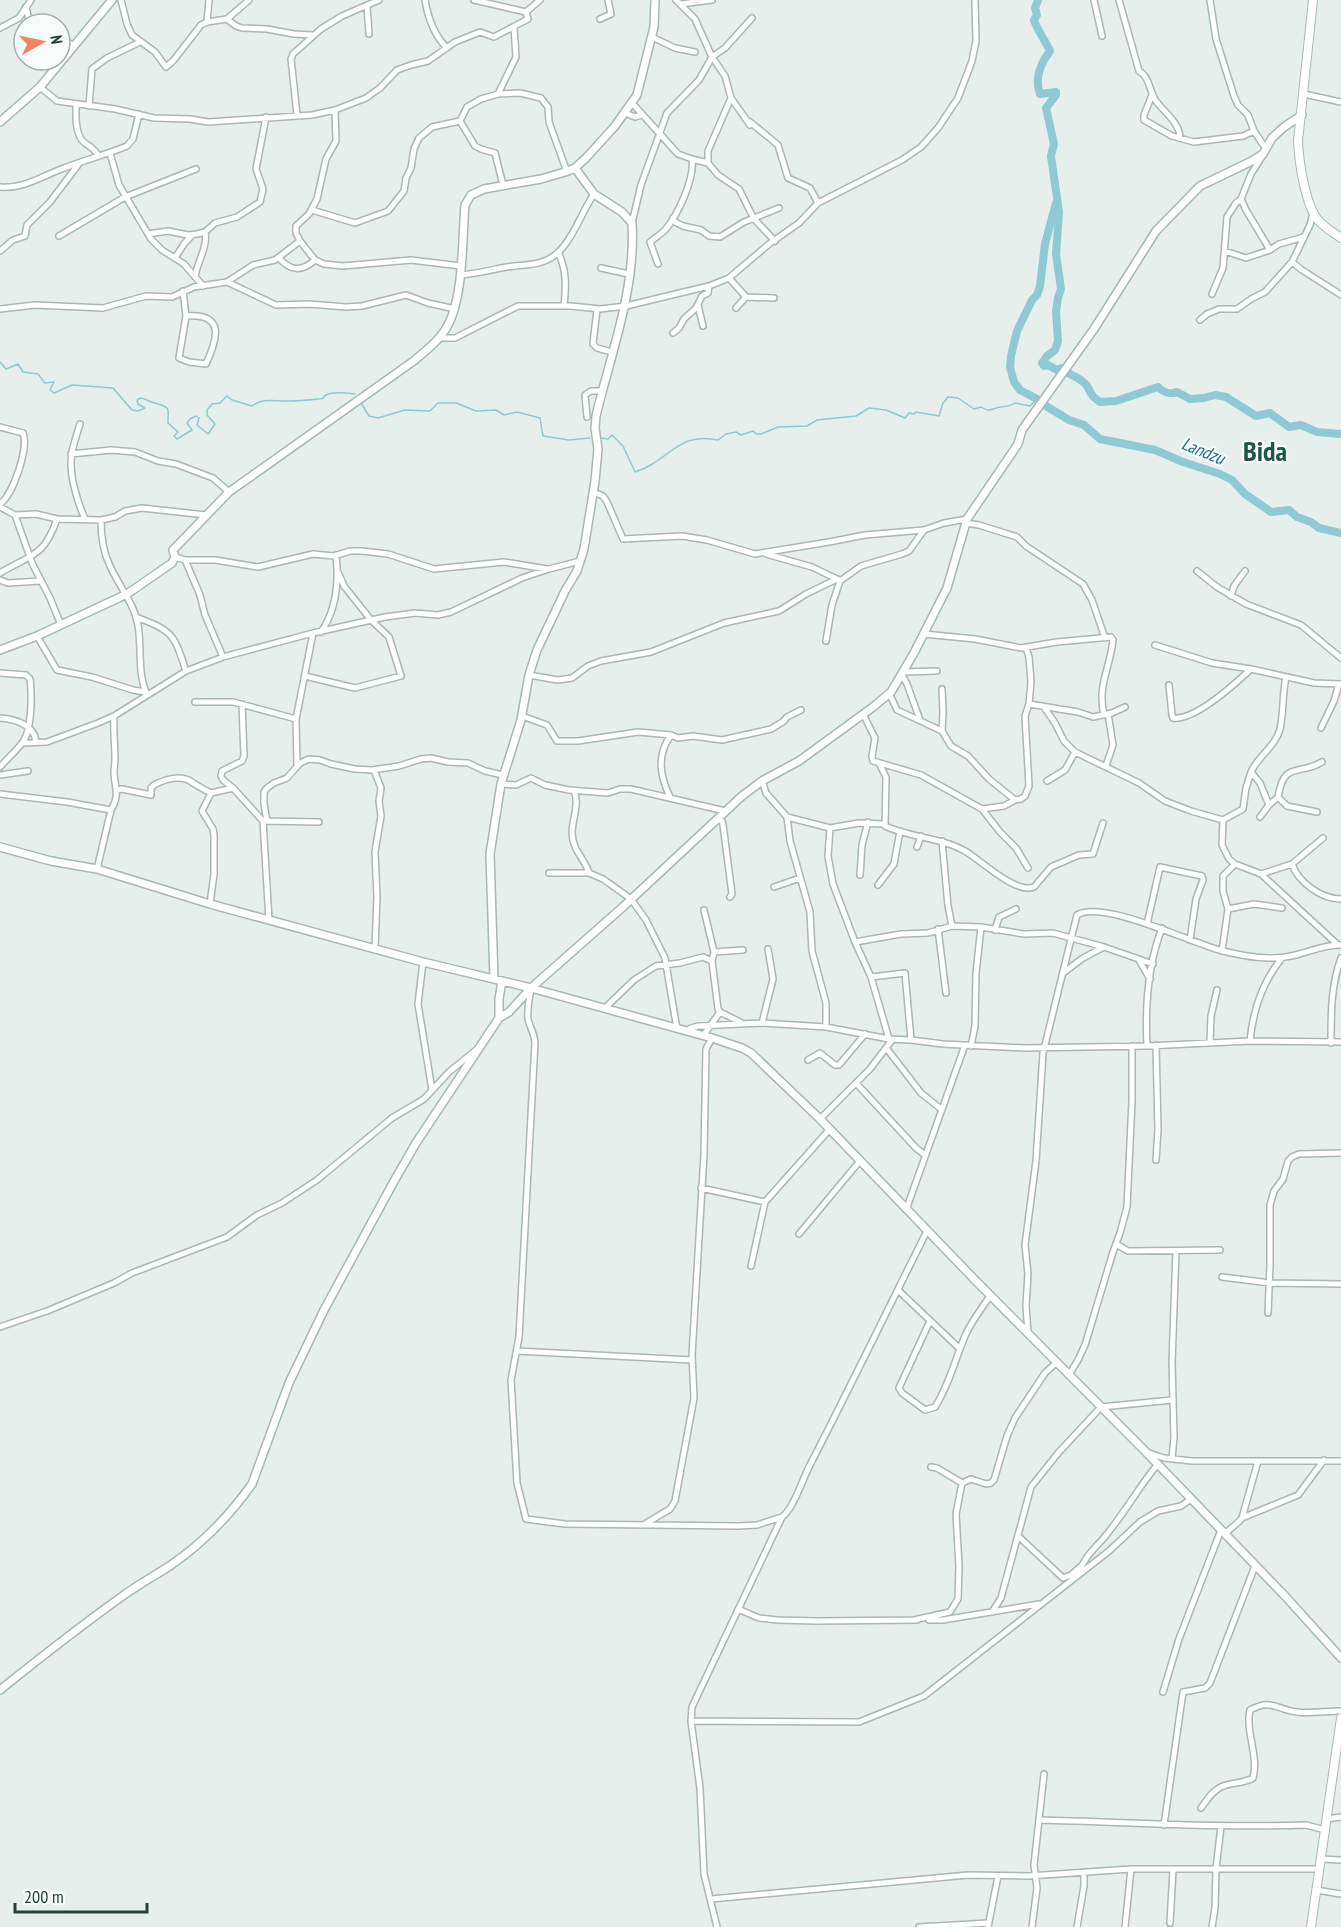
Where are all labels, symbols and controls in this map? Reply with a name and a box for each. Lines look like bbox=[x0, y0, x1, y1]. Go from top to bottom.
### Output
north arrow bbox=[12, 12, 72, 72]
text: N bbox=[46, 34, 67, 45]
water label: Landzu bbox=[1178, 432, 1229, 470]
district label: Bida bbox=[1243, 432, 1287, 469]
scale bar bbox=[15, 1876, 147, 1914]
text: 200 m bbox=[24, 1885, 64, 1908]

